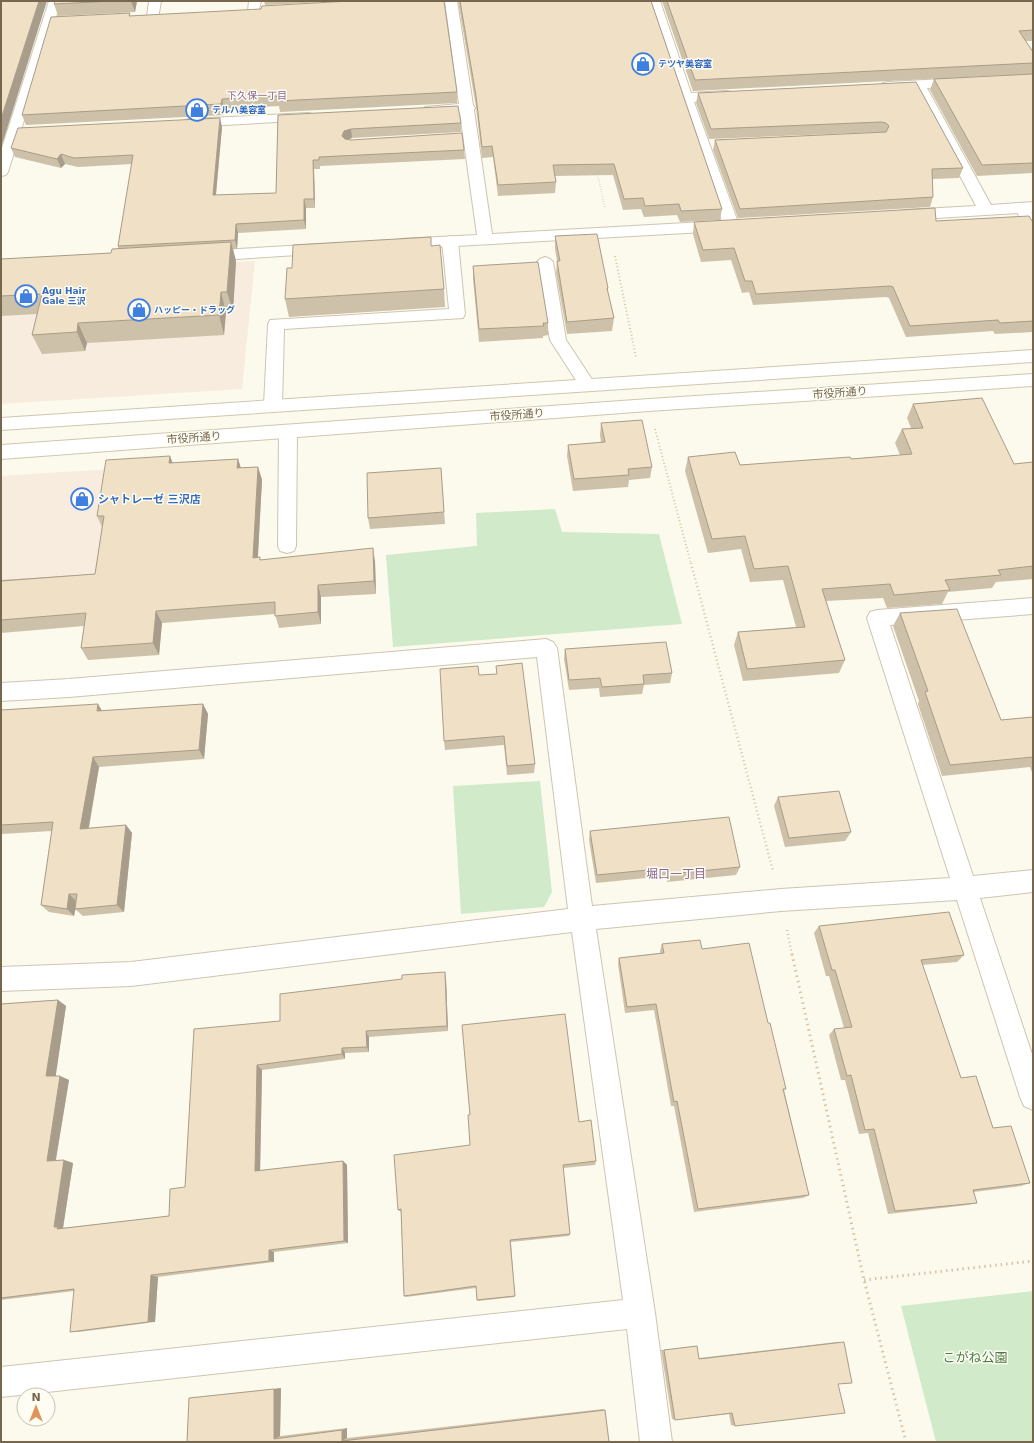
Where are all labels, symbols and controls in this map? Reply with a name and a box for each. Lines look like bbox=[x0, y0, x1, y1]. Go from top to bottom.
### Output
shop icon: テツヤ美容室 bbox=[630, 51, 656, 77]
place label: テツヤ美容室 bbox=[658, 59, 712, 69]
district label: 下久保一丁目 bbox=[227, 90, 287, 101]
shop icon: テルハ美容室 bbox=[184, 97, 210, 123]
place label: テルハ美容室 bbox=[212, 105, 266, 115]
shop icon: Agu Hair Gale 三沢 bbox=[13, 283, 39, 309]
place label: Agu Hair Gale 三沢 bbox=[42, 286, 87, 306]
shop icon: ハッピー・ドラッグ bbox=[126, 297, 152, 323]
place label: ハッピー・ドラッグ bbox=[154, 305, 235, 315]
street label: 市役所通り bbox=[812, 385, 868, 401]
street label: 市役所通り bbox=[489, 407, 545, 423]
street label: 市役所通り bbox=[166, 430, 222, 446]
shop icon: シャトレーゼ 三沢店 bbox=[69, 486, 95, 512]
place label: シャトレーゼ 三沢店 bbox=[98, 493, 201, 506]
district label: 堀口一丁目 bbox=[646, 867, 706, 881]
park label: こがね公園 bbox=[942, 1350, 1008, 1365]
north arrow bbox=[16, 1387, 56, 1427]
text: N bbox=[31, 1391, 41, 1404]

